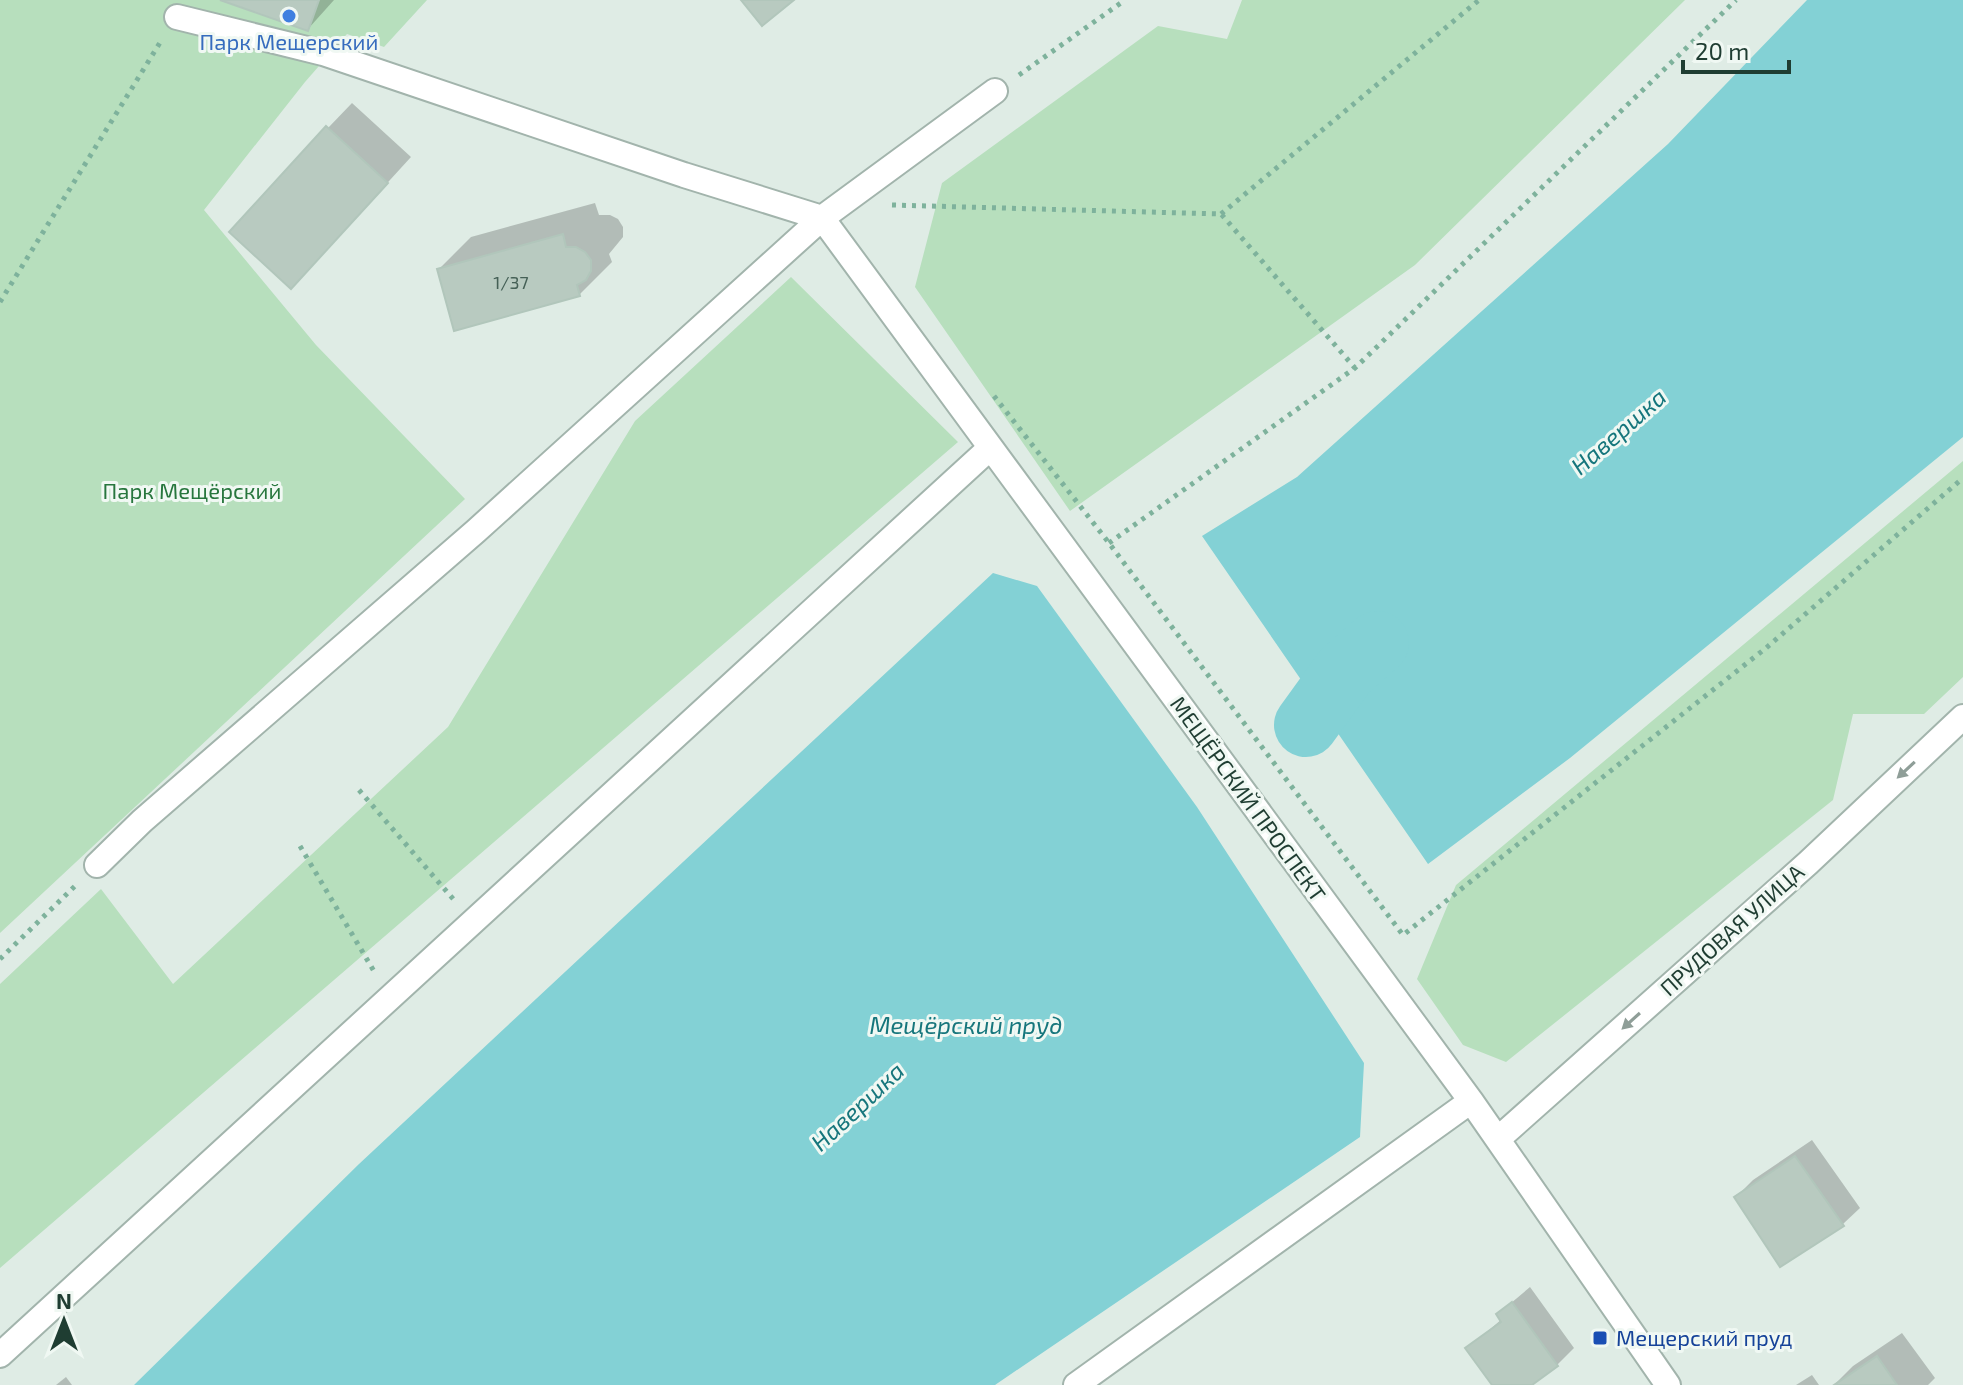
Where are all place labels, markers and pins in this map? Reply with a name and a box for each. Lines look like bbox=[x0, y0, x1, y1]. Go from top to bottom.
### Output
marker: Парк Мещерский bbox=[280, 7, 298, 25]
place label: Парк Мещерский bbox=[200, 28, 378, 54]
place label: Мещерский пруд bbox=[1616, 1324, 1793, 1351]
marker: Мещерский пруд bbox=[1591, 1329, 1609, 1347]

